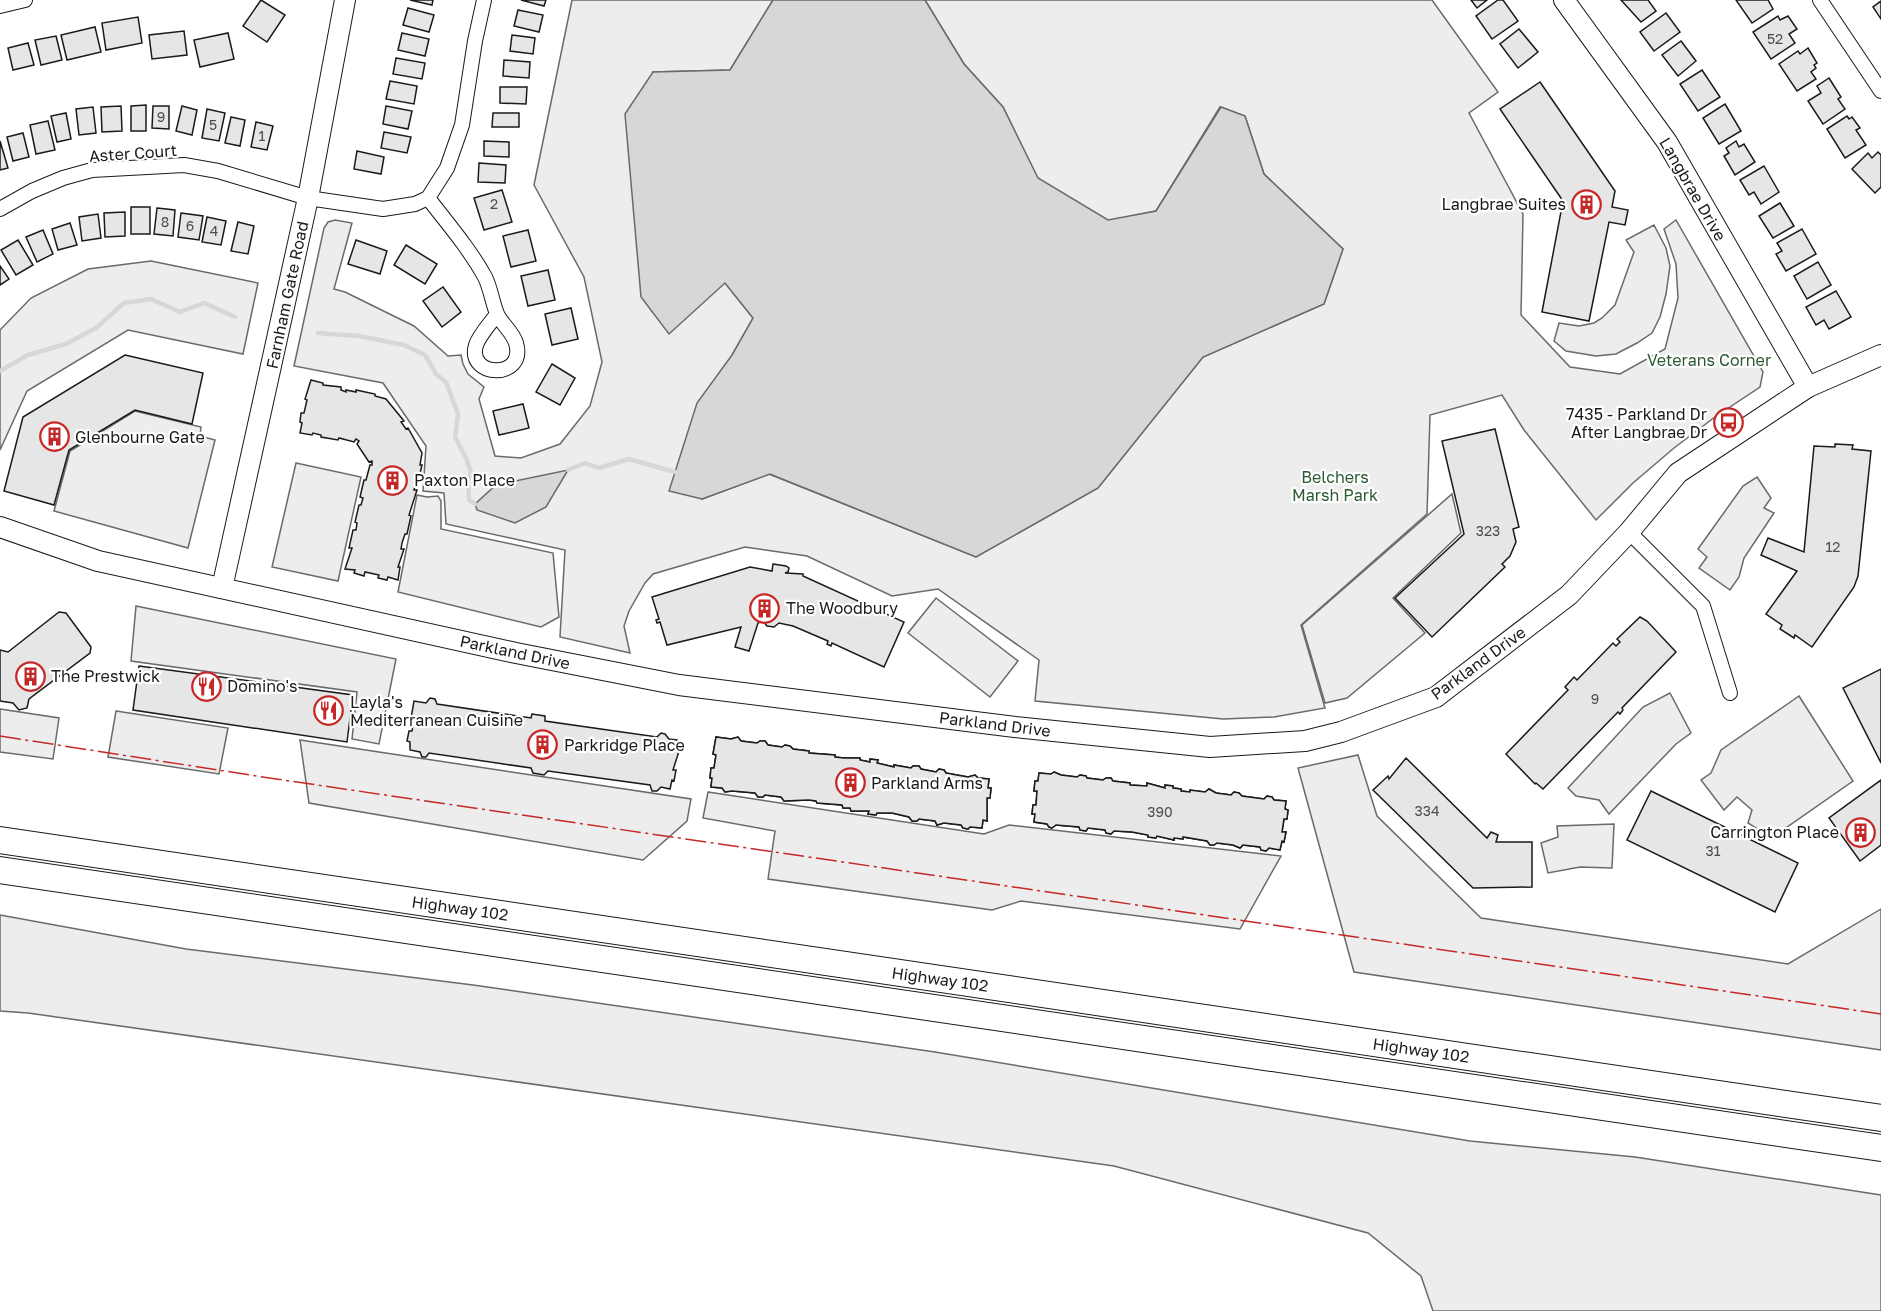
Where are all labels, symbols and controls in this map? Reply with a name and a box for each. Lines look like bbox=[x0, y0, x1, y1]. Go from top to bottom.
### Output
house number: 52 bbox=[1767, 30, 1783, 47]
house number: 9 bbox=[157, 108, 165, 125]
house number: 5 bbox=[209, 116, 217, 133]
house number: 1 bbox=[259, 127, 266, 144]
street label: Langbrae Drive bbox=[1655, 134, 1731, 244]
street label: Aster Court bbox=[88, 140, 178, 166]
building icon: Langbrae Suites bbox=[1571, 188, 1603, 220]
place label: Langbrae Suites bbox=[1441, 194, 1566, 214]
house number: 2 bbox=[490, 195, 498, 212]
house number: 8 bbox=[161, 213, 169, 230]
house number: 6 bbox=[186, 217, 194, 234]
street label: Farnham Gate Road bbox=[262, 219, 312, 371]
house number: 4 bbox=[210, 222, 218, 239]
park label: Veterans Corner bbox=[1647, 350, 1771, 370]
place label: 7435 - Parkland Dr After Langbrae Dr bbox=[1566, 404, 1707, 442]
bus stop icon: 7435 - Parkland Dr After Langbrae Dr bbox=[1712, 407, 1744, 439]
building icon: Glenbourne Gate bbox=[38, 421, 70, 453]
place label: Glenbourne Gate bbox=[75, 427, 205, 447]
building icon: Paxton Place bbox=[377, 464, 409, 496]
park label: Belchers Marsh Park bbox=[1292, 467, 1378, 505]
place label: Paxton Place bbox=[414, 470, 515, 490]
house number: 323 bbox=[1476, 522, 1500, 539]
house number: 12 bbox=[1826, 538, 1840, 555]
building icon: The Woodbury bbox=[749, 592, 781, 624]
place label: The Woodbury bbox=[786, 598, 898, 618]
street label: Parkland Drive bbox=[1427, 622, 1529, 704]
street label: Parkland Drive bbox=[458, 631, 572, 673]
building icon: The Prestwick bbox=[14, 660, 46, 692]
place label: The Prestwick bbox=[51, 666, 160, 686]
restaurant icon: Domino's bbox=[190, 670, 222, 702]
place label: Domino's bbox=[227, 676, 298, 696]
house number: 9 bbox=[1591, 690, 1599, 707]
place label: Layla's Mediterranean Cuisine bbox=[350, 692, 523, 730]
restaurant icon: Layla's Mediterranean Cuisine bbox=[313, 695, 345, 727]
street label: Parkland Drive bbox=[938, 707, 1052, 741]
building icon: Parkridge Place bbox=[527, 729, 559, 761]
place label: Parkridge Place bbox=[564, 735, 685, 755]
building icon: Parkland Arms bbox=[834, 767, 866, 799]
place label: Parkland Arms bbox=[871, 773, 983, 793]
house number: 334 bbox=[1415, 802, 1439, 819]
house number: 390 bbox=[1147, 803, 1173, 820]
building icon: Carrington Place bbox=[1844, 816, 1876, 848]
place label: Carrington Place bbox=[1710, 822, 1839, 842]
house number: 31 bbox=[1706, 842, 1721, 859]
street label: Highway 102 bbox=[410, 891, 510, 925]
street label: Highway 102 bbox=[890, 962, 990, 996]
street label: Highway 102 bbox=[1371, 1033, 1471, 1067]

